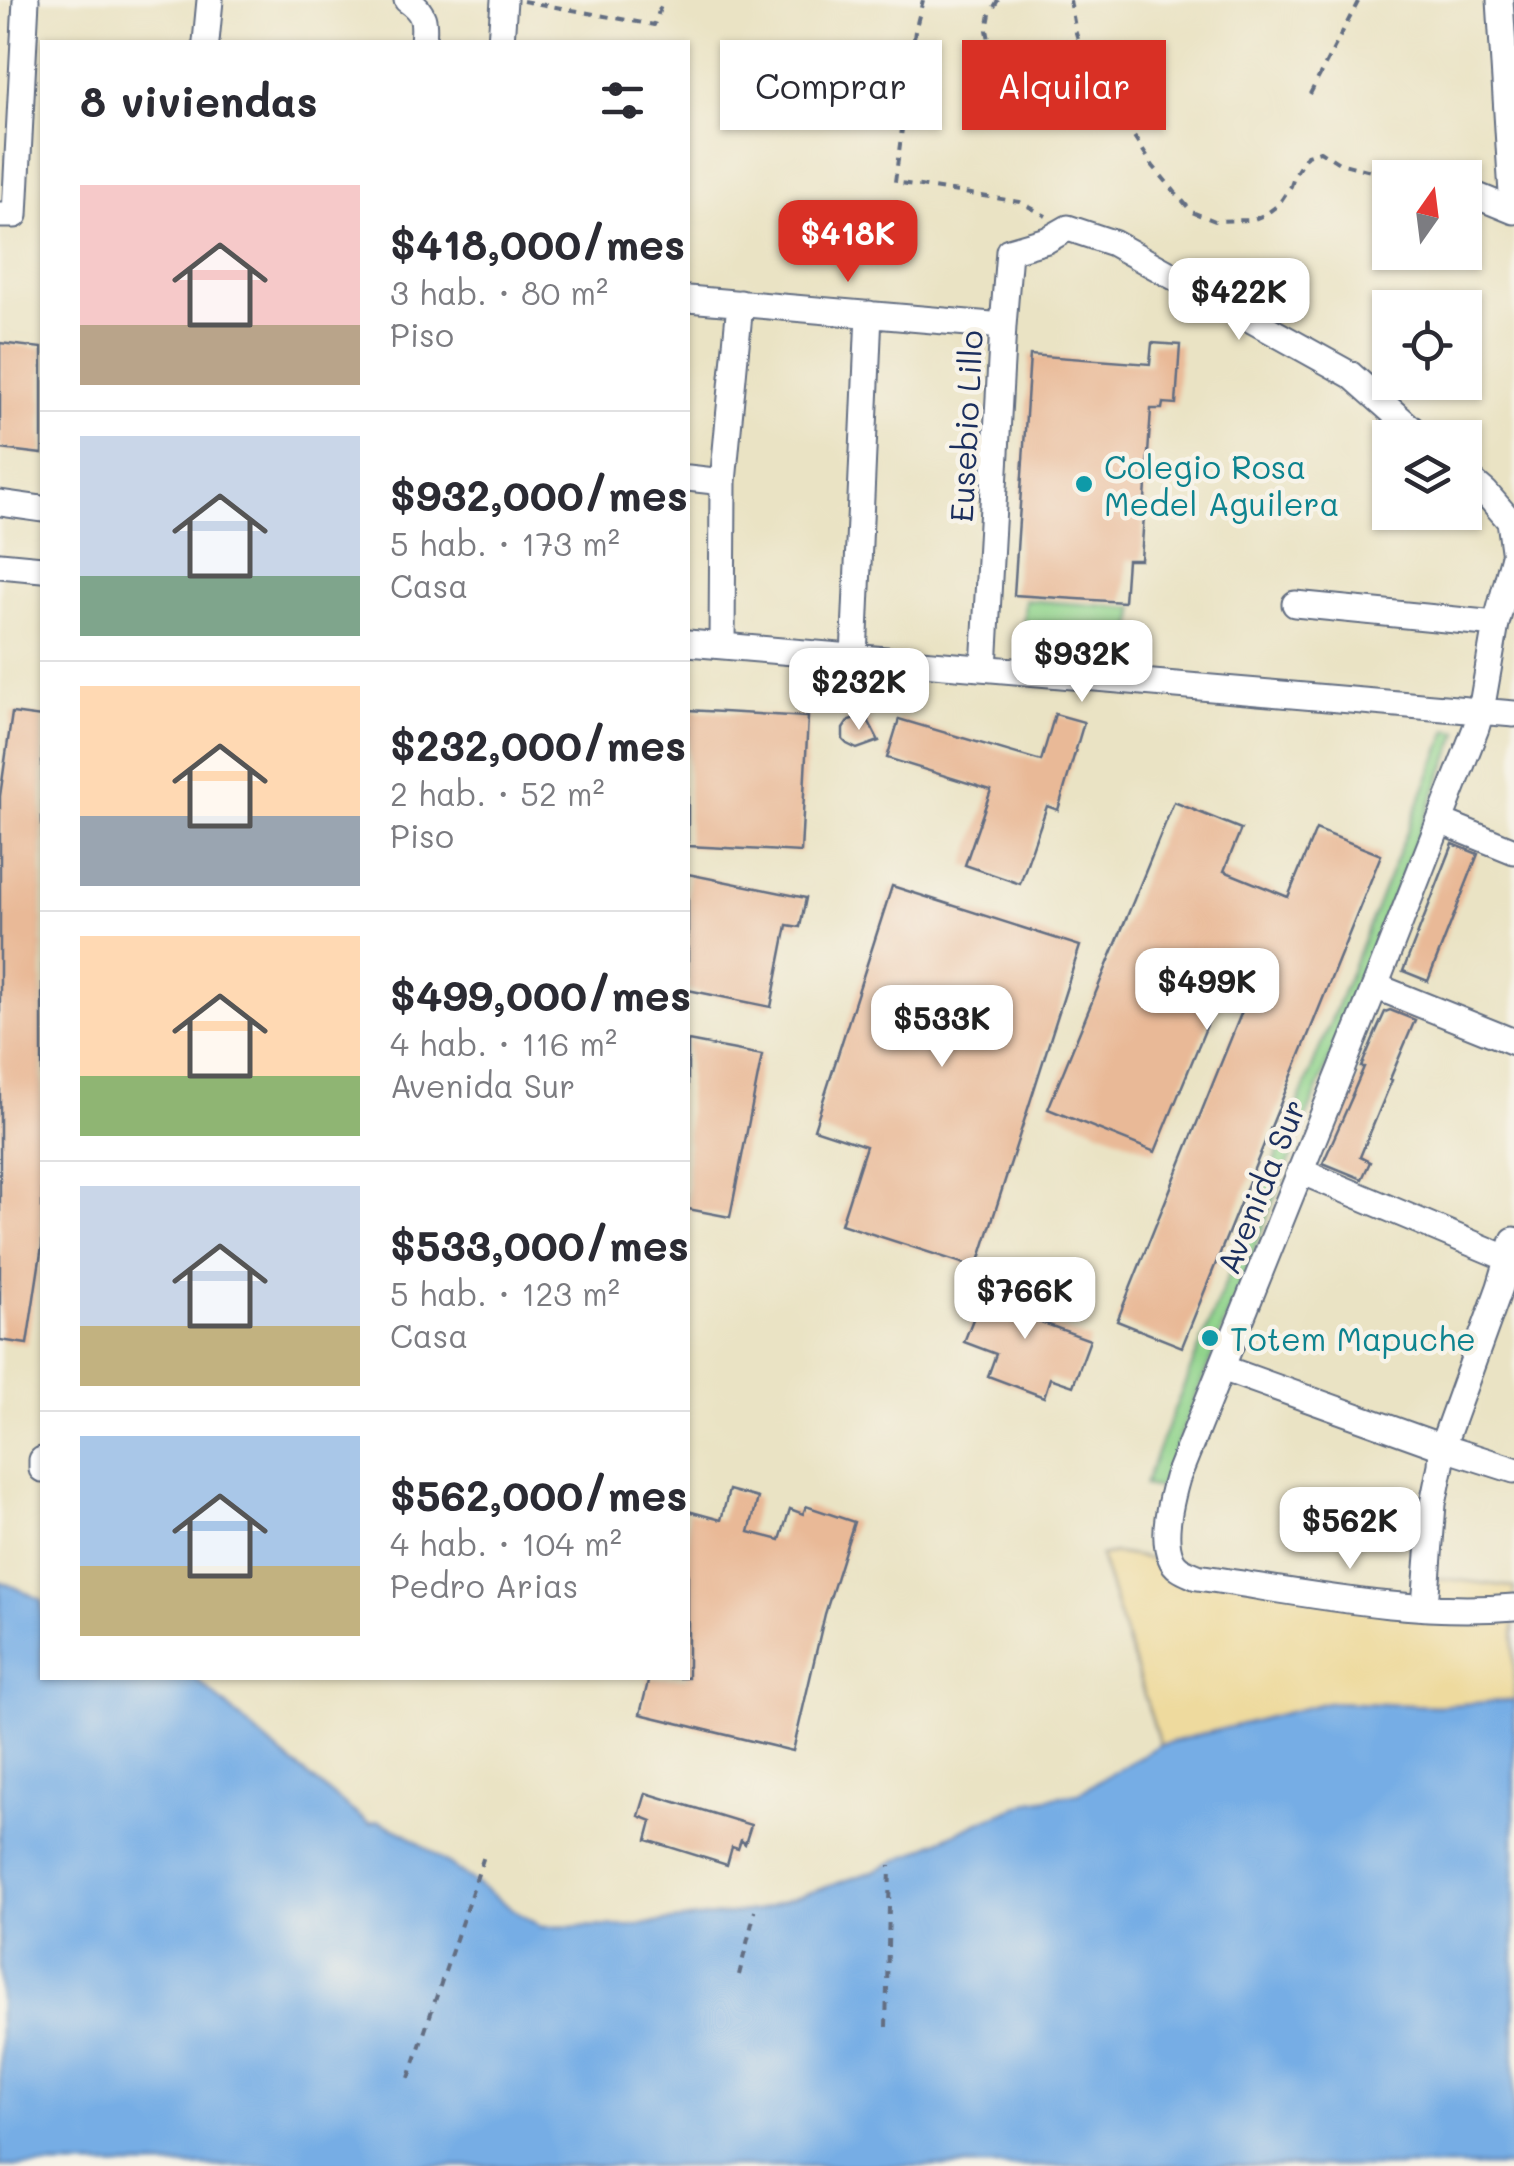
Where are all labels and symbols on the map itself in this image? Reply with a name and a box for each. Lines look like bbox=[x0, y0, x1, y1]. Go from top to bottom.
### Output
north arrow bbox=[1372, 160, 1482, 270]
pin: $418K bbox=[778, 200, 918, 285]
pin: $422K bbox=[1169, 258, 1309, 343]
street label: Eusebio Lillo bbox=[939, 329, 991, 523]
place label: Colegio Rosa Medel Aguilera bbox=[1104, 445, 1340, 524]
marker: Colegio Rosa Medel Aguilera bbox=[1073, 473, 1095, 495]
pin: $932K bbox=[1012, 620, 1152, 705]
pin: $232K bbox=[789, 648, 929, 733]
pin: $499K bbox=[1137, 948, 1277, 1033]
pin: $533K bbox=[872, 985, 1012, 1070]
street label: Avenida Sur bbox=[1206, 1092, 1314, 1280]
pin: $766K bbox=[955, 1257, 1095, 1342]
place label: Totem Mapuche bbox=[1230, 1317, 1476, 1359]
marker: Totem Mapuche bbox=[1199, 1327, 1221, 1349]
pin: $562K bbox=[1280, 1487, 1420, 1572]

